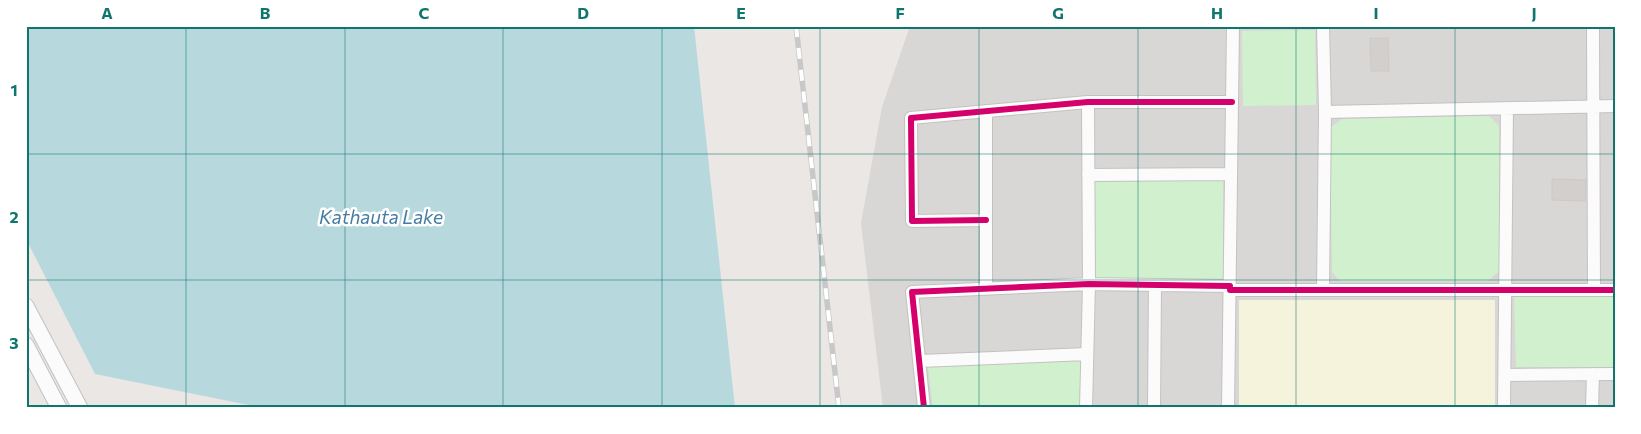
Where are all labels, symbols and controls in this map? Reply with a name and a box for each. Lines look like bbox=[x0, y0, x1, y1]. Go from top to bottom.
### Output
text: A bbox=[101, 3, 113, 22]
text: B bbox=[260, 3, 271, 22]
text: C bbox=[419, 3, 430, 22]
text: D bbox=[577, 3, 589, 22]
text: E bbox=[736, 3, 746, 22]
text: F bbox=[895, 3, 905, 22]
text: G bbox=[1052, 3, 1064, 22]
text: H bbox=[1211, 3, 1223, 22]
text: I bbox=[1373, 3, 1379, 22]
text: J bbox=[1531, 3, 1537, 22]
text: 1 bbox=[10, 80, 18, 99]
water label: Kathauta Lake bbox=[319, 205, 443, 228]
text: 2 bbox=[9, 207, 19, 226]
text: 3 bbox=[9, 333, 19, 352]

